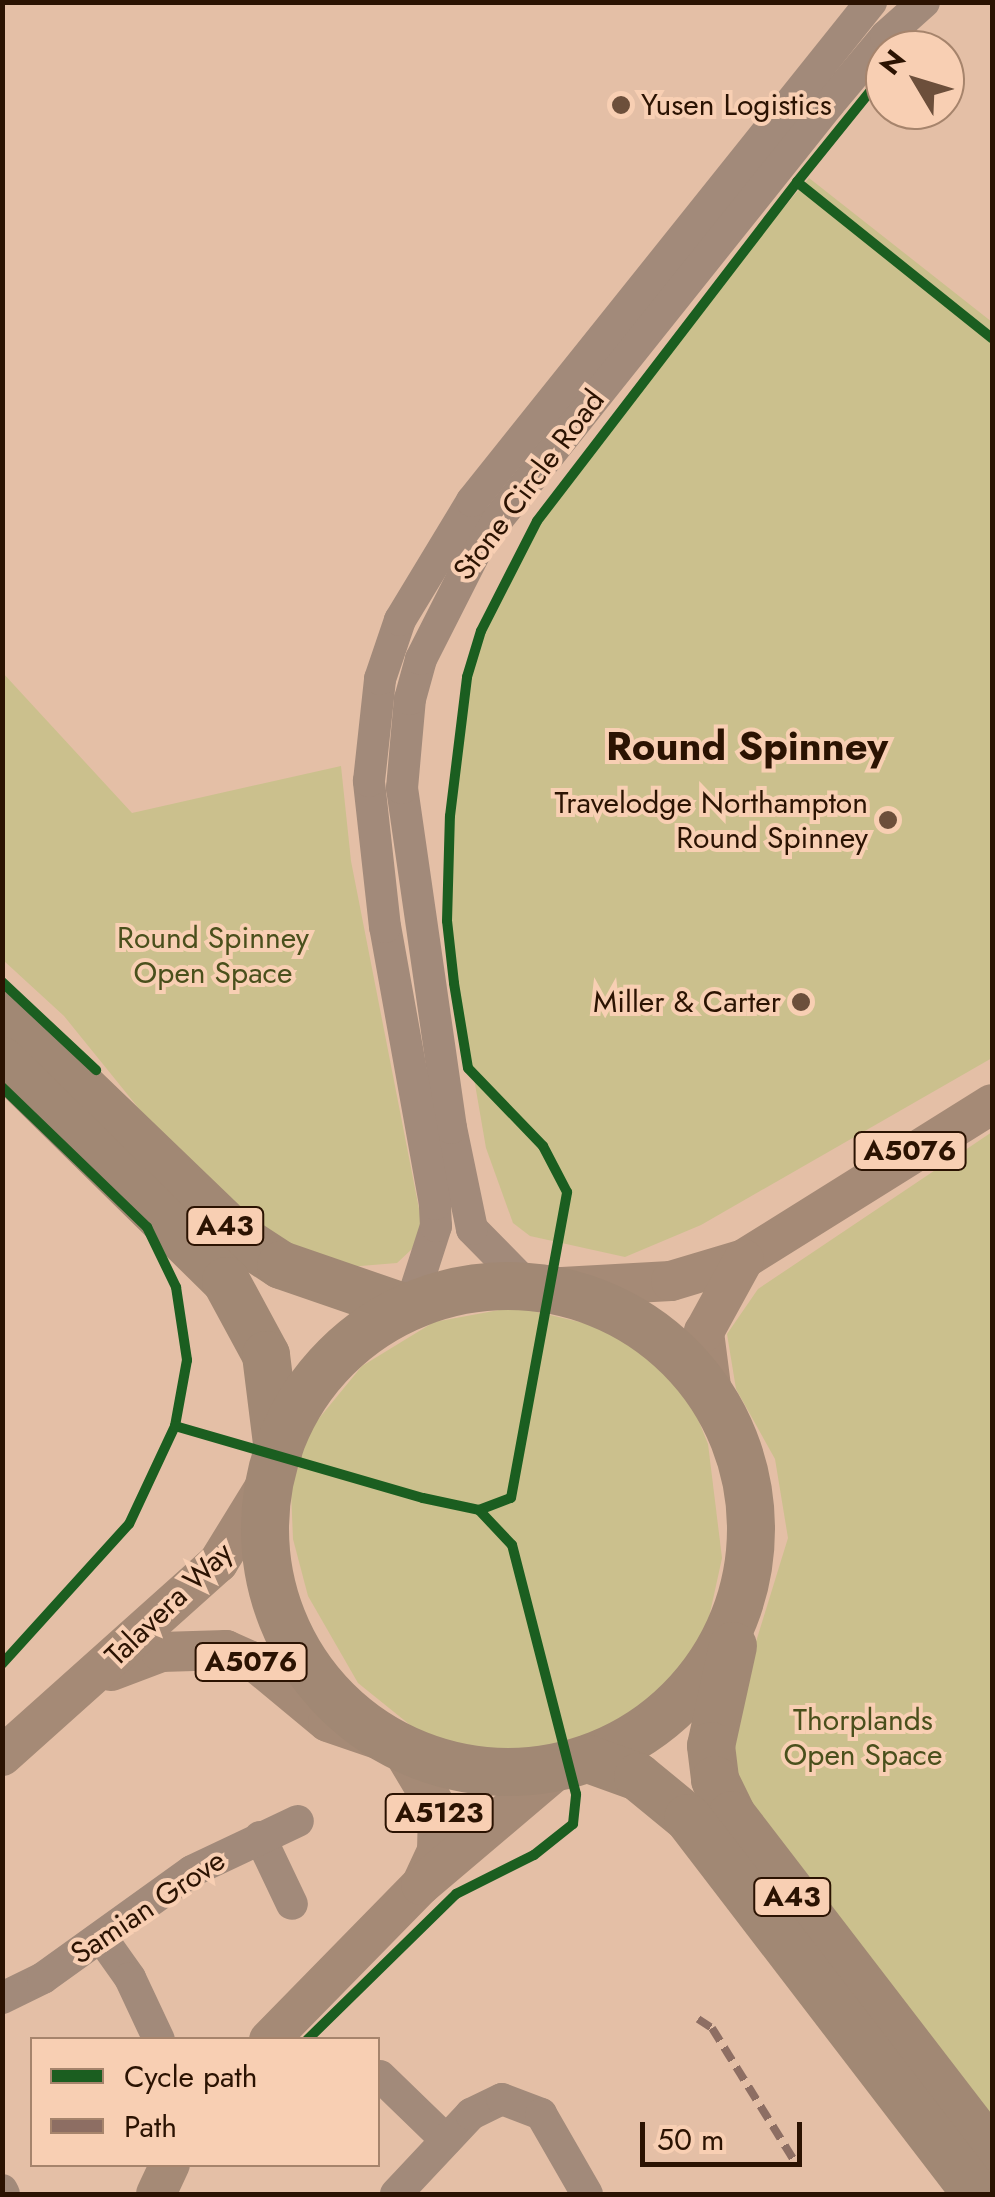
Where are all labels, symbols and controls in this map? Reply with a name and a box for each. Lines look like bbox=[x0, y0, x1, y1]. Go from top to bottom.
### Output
north arrow bbox=[865, 30, 965, 130]
text: N bbox=[870, 41, 916, 84]
place label: Yusen Logistics bbox=[641, 87, 832, 123]
marker: Yusen Logistics bbox=[610, 94, 632, 116]
street label: Stone Circle Road bbox=[446, 383, 612, 587]
district label: Round Spinney bbox=[606, 722, 888, 770]
place label: Travelodge Northampton Round Spinney bbox=[555, 785, 868, 856]
marker: Travelodge Northampton Round Spinney bbox=[877, 809, 899, 831]
park label: Round Spinney Open Space bbox=[117, 920, 309, 990]
place label: Miller & Carter bbox=[593, 984, 781, 1020]
marker: Miller & Carter bbox=[790, 991, 812, 1013]
road number: A5076 bbox=[852, 1128, 968, 1174]
road number: A43 bbox=[185, 1203, 265, 1249]
street label: Talavera Way bbox=[98, 1535, 240, 1673]
road number: A5076 bbox=[194, 1639, 308, 1685]
park label: Thorplands Open Space bbox=[784, 1702, 942, 1772]
road number: A5123 bbox=[384, 1790, 494, 1836]
street label: Samian Grove bbox=[64, 1842, 232, 1972]
road number: A43 bbox=[752, 1874, 832, 1920]
legend bbox=[30, 2037, 380, 2167]
text: Cycle path bbox=[124, 2055, 257, 2098]
scale bar bbox=[645, 2102, 808, 2164]
text: Path bbox=[124, 2105, 177, 2148]
text: 50 m bbox=[657, 2118, 724, 2161]

